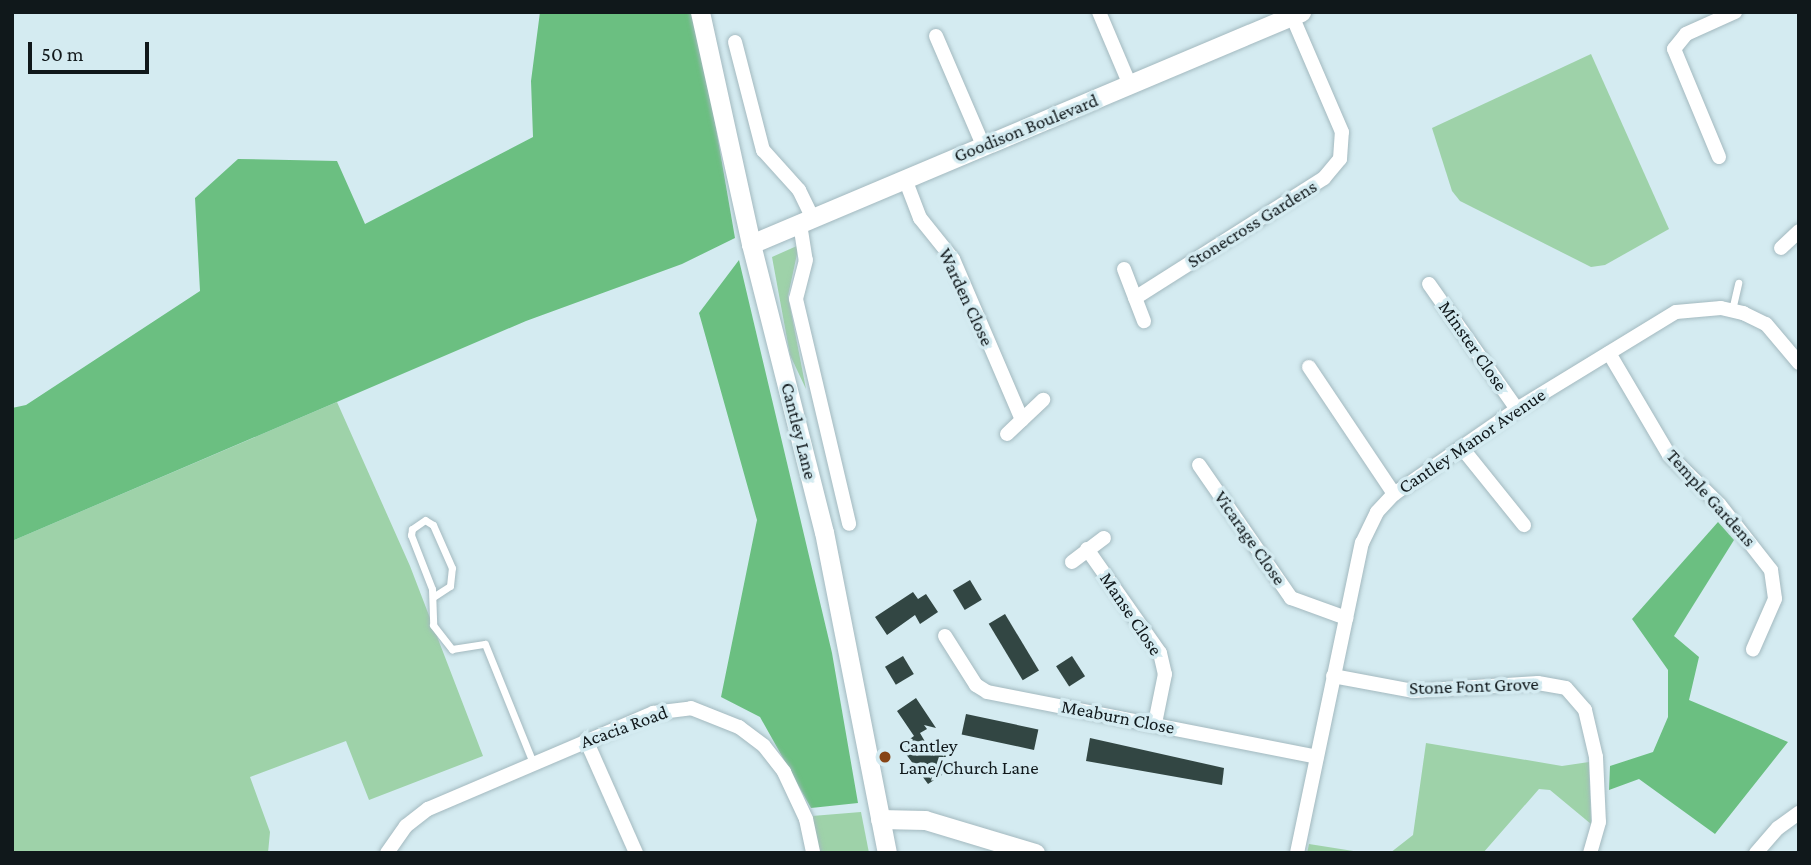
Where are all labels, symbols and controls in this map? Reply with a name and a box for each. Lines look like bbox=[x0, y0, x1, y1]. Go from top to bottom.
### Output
scale bar bbox=[32, 28, 152, 72]
text: 50 m bbox=[41, 42, 84, 66]
street label: Goodison Boulevard bbox=[951, 89, 1101, 167]
street label: Stonecross Gardens bbox=[1183, 175, 1321, 273]
street label: Warden Close bbox=[933, 244, 999, 350]
street label: Minster Close bbox=[1434, 297, 1512, 395]
street label: Cantley Lane bbox=[776, 380, 822, 482]
street label: Cantley Manor Avenue bbox=[1394, 383, 1550, 499]
street label: Temple Gardens bbox=[1661, 445, 1761, 551]
street label: Vicarage Close bbox=[1209, 486, 1291, 590]
street label: Manse Close bbox=[1095, 568, 1167, 660]
street label: Stone Font Grove bbox=[1409, 672, 1539, 700]
street label: Meaburn Close bbox=[1060, 695, 1176, 739]
street label: Acacia Road bbox=[577, 701, 671, 753]
place label: Cantley Lane/Church Lane bbox=[899, 735, 1038, 779]
marker: Cantley Lane/Church Lane bbox=[877, 749, 893, 765]

